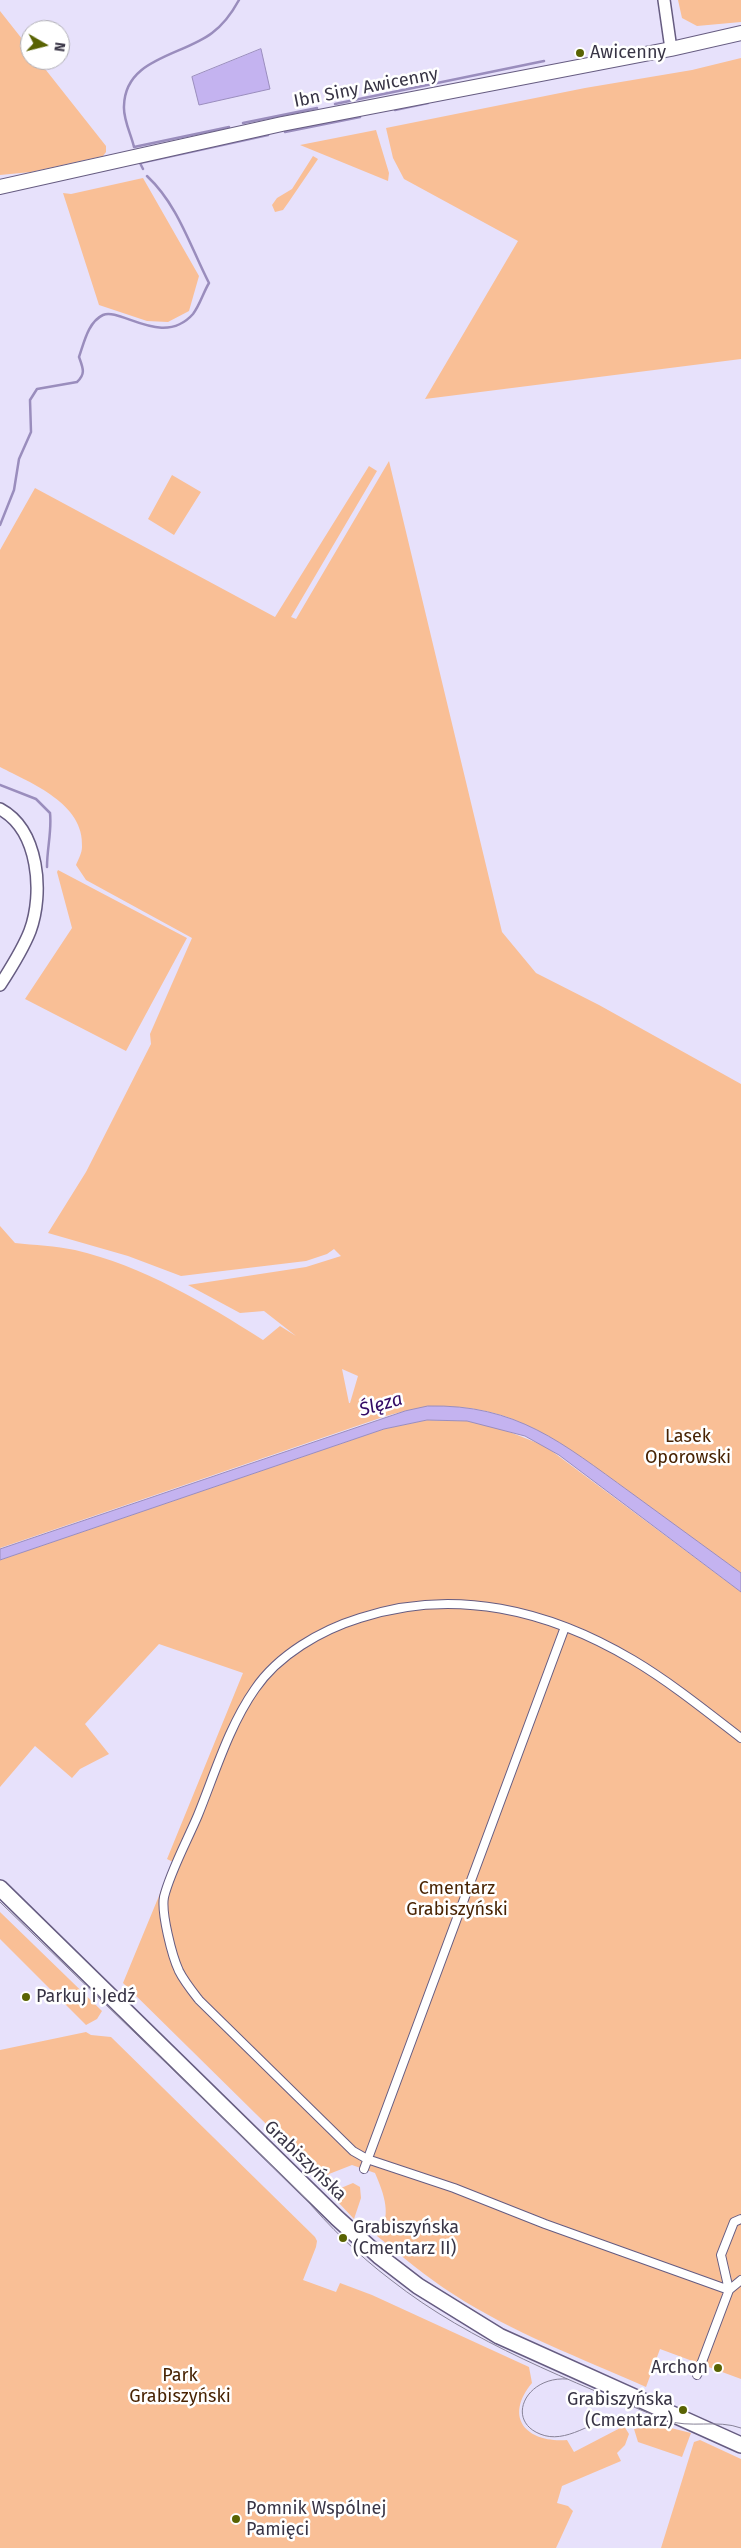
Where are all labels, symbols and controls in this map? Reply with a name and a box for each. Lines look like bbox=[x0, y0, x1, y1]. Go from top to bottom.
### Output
north arrow bbox=[20, 20, 70, 70]
text: N bbox=[50, 41, 68, 53]
place label: Awicenny bbox=[590, 42, 666, 64]
marker: Awicenny bbox=[574, 47, 586, 59]
street label: Ibn Siny Awicenny bbox=[292, 63, 440, 113]
water label: Ślęza bbox=[357, 1388, 405, 1422]
park label: Lasek Oporowski bbox=[645, 1426, 731, 1468]
park label: Cmentarz Grabiszyński bbox=[406, 1878, 508, 1920]
place label: Parkuj i Jedź bbox=[36, 1986, 135, 2008]
marker: Parkuj i Jedź bbox=[20, 1991, 32, 2003]
street label: Grabiszyńska bbox=[259, 2116, 351, 2206]
place label: Grabiszyńska (Cmentarz II) bbox=[353, 2217, 459, 2260]
marker: Grabiszyńska (Cmentarz II) bbox=[337, 2232, 349, 2244]
place label: Archon bbox=[651, 2357, 708, 2379]
marker: Archon bbox=[712, 2362, 724, 2374]
park label: Park Grabiszyński bbox=[129, 2365, 231, 2408]
place label: Grabiszyńska (Cmentarz) bbox=[567, 2389, 673, 2432]
marker: Grabiszyńska (Cmentarz) bbox=[677, 2404, 689, 2416]
place label: Pomnik Wspólnej Pamięci bbox=[246, 2498, 386, 2540]
marker: Pomnik Wspólnej Pamięci bbox=[230, 2513, 242, 2525]

